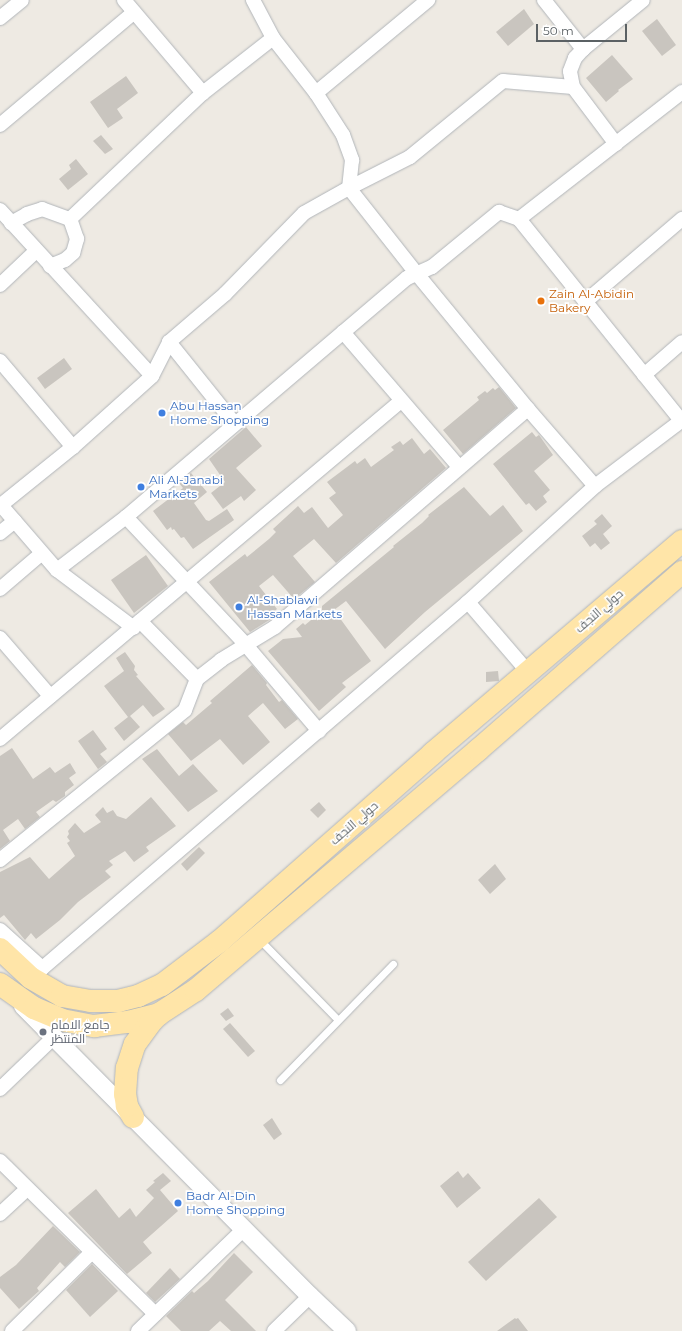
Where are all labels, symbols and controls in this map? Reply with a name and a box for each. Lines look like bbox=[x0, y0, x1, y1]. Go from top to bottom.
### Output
scale bar bbox=[538, 16, 629, 42]
text: 50 m bbox=[543, 23, 574, 38]
place label: Zain Al-Abidin Bakery bbox=[549, 287, 634, 315]
marker: Zain Al-Abidin Bakery bbox=[536, 296, 546, 306]
place label: Abu Hassan Home Shopping bbox=[170, 399, 269, 427]
marker: Abu Hassan Home Shopping bbox=[157, 408, 167, 418]
place label: Ali Al-Janabi Markets bbox=[149, 473, 223, 501]
marker: Ali Al-Janabi Markets bbox=[136, 482, 146, 492]
street label: حولي النجف bbox=[572, 586, 626, 636]
place label: Al-Shablawi Hassan Markets bbox=[247, 593, 342, 621]
marker: Al-Shablawi Hassan Markets bbox=[234, 602, 244, 612]
street label: حولي النجف bbox=[327, 798, 381, 848]
place label: جامع الامام المنتظر bbox=[51, 1018, 109, 1046]
marker: جامع الامام المنتظر bbox=[38, 1027, 48, 1037]
place label: Badr Al-Din Home Shopping bbox=[186, 1189, 285, 1217]
marker: Badr Al-Din Home Shopping bbox=[173, 1198, 183, 1208]

